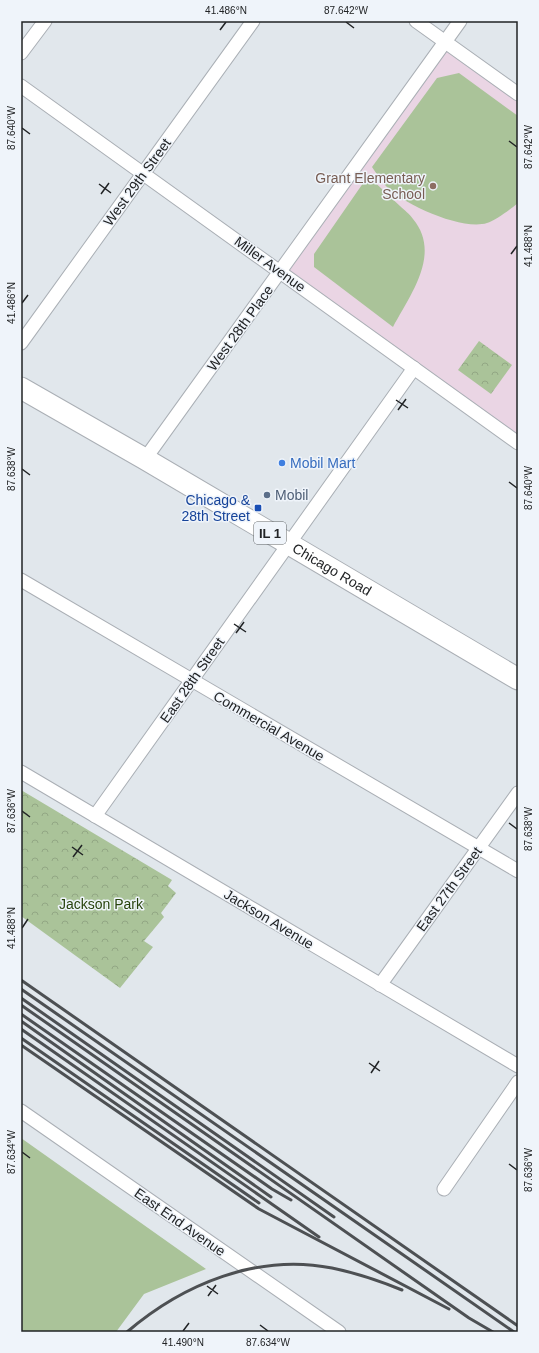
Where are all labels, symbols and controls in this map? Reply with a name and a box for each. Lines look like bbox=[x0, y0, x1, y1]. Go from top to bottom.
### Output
text: 41.486°N bbox=[205, 5, 247, 16]
text: 87.642°W bbox=[324, 5, 369, 16]
text: 87.640°W bbox=[6, 105, 17, 150]
text: 87.642°W bbox=[523, 124, 534, 169]
street label: West 29th Street bbox=[100, 135, 174, 229]
place label: Grant Elementary School bbox=[315, 170, 425, 202]
marker: Grant Elementary School bbox=[428, 181, 438, 191]
text: 41.488°N bbox=[523, 225, 534, 267]
street label: Miller Avenue bbox=[231, 233, 309, 295]
text: 41.486°N bbox=[6, 282, 17, 324]
street label: West 28th Place bbox=[204, 282, 276, 374]
text: 87.638°W bbox=[6, 446, 17, 491]
place label: Mobil Mart bbox=[290, 455, 355, 471]
marker: Mobil Mart bbox=[277, 458, 287, 468]
text: 87.640°W bbox=[523, 465, 534, 510]
place label: Mobil bbox=[275, 487, 308, 503]
marker: Mobil bbox=[262, 490, 272, 500]
place label: Chicago & 28th Street bbox=[182, 492, 251, 524]
marker: Chicago & 28th Street bbox=[253, 503, 263, 513]
road number: IL 1 bbox=[254, 522, 286, 544]
street label: Chicago Road bbox=[290, 540, 374, 599]
street label: East 28th Street bbox=[157, 634, 227, 726]
street label: Commercial Avenue bbox=[211, 688, 327, 764]
text: 87.636°W bbox=[6, 788, 17, 833]
text: 87.638°W bbox=[523, 806, 534, 851]
street label: East 27th Street bbox=[413, 844, 485, 934]
street label: Jackson Avenue bbox=[221, 886, 317, 952]
park label: Jackson Park bbox=[59, 896, 144, 912]
text: 41.488°N bbox=[6, 907, 17, 949]
text: 87.634°W bbox=[6, 1129, 17, 1174]
text: 87.636°W bbox=[523, 1147, 534, 1192]
street label: East End Avenue bbox=[132, 1185, 229, 1259]
text: 41.490°N bbox=[162, 1337, 204, 1348]
text: 87.634°W bbox=[246, 1337, 291, 1348]

